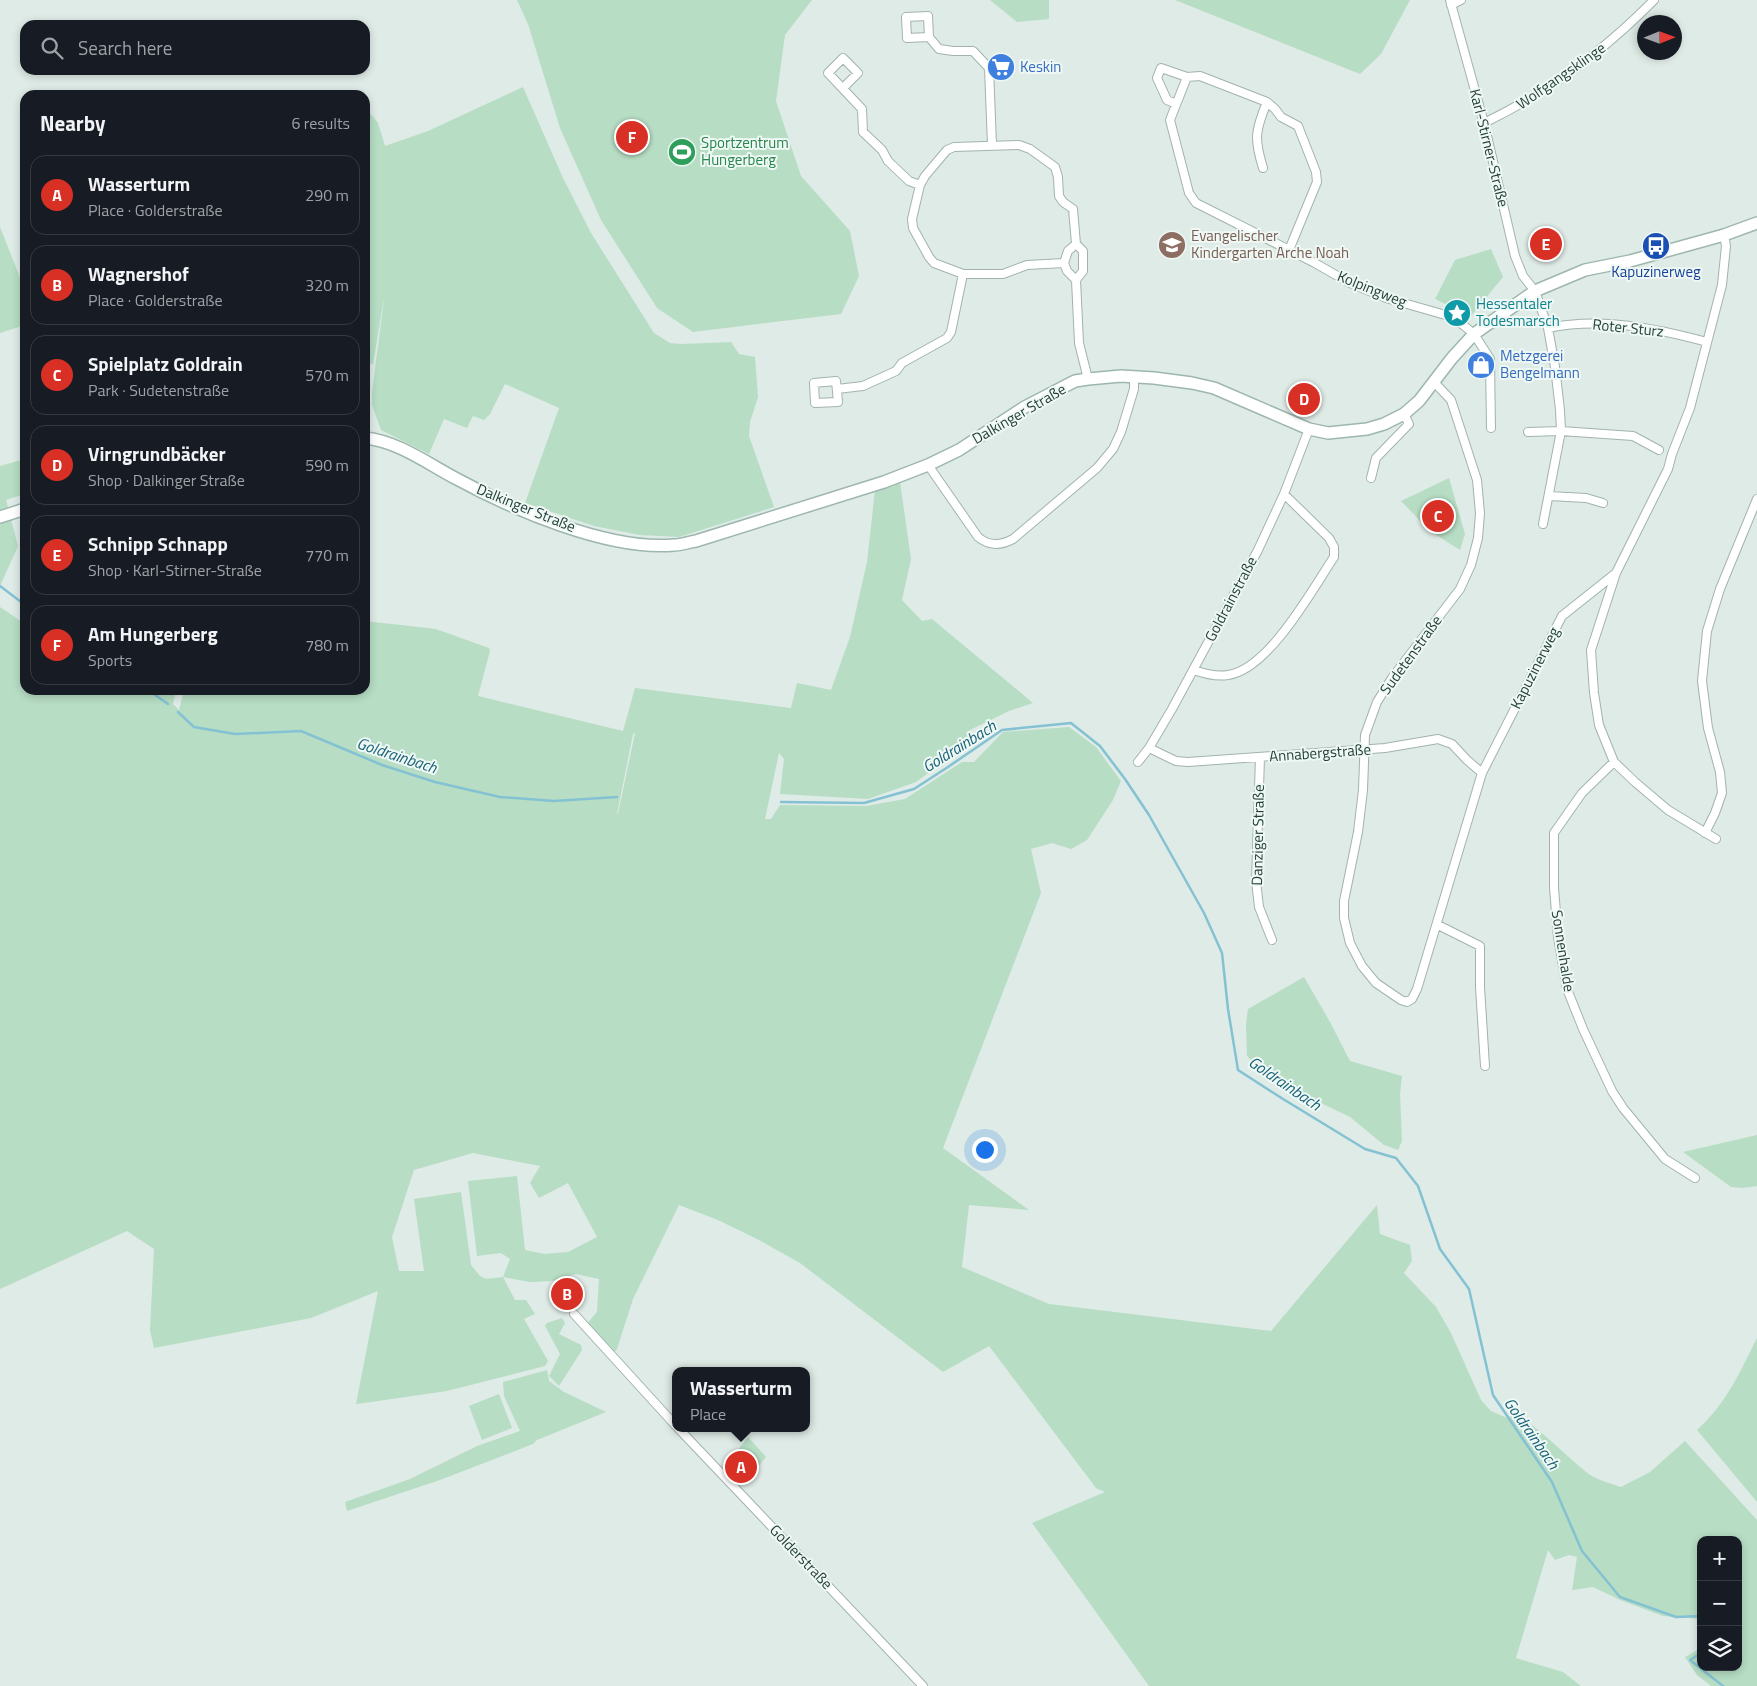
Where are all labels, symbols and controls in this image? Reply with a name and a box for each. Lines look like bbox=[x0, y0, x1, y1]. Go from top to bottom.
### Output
north arrow bbox=[1637, 15, 1682, 60]
search box bbox=[20, 20, 370, 75]
text: Search here bbox=[78, 33, 172, 62]
icon: search bbox=[38, 34, 66, 62]
street label: Wolfgangsklinge bbox=[1511, 36, 1610, 115]
supermarket icon: Keskin bbox=[986, 52, 1016, 82]
place label: Keskin bbox=[1020, 55, 1061, 78]
street label: Karl-Stirner-Straße bbox=[1464, 86, 1515, 209]
text: Nearby bbox=[40, 107, 105, 139]
text: 6 results bbox=[291, 111, 350, 135]
pin: F bbox=[616, 118, 648, 156]
place label: Sportzentrum Hungerberg bbox=[701, 131, 789, 171]
sports icon: Sportzentrum Hungerberg bbox=[667, 137, 697, 167]
text: Wasserturm bbox=[88, 169, 190, 198]
text: A bbox=[52, 183, 62, 207]
text: 290 m bbox=[305, 183, 349, 207]
text: Place · Golderstraße bbox=[88, 198, 223, 222]
place label: Evangelischer Kindergarten Arche Noah bbox=[1191, 224, 1349, 264]
pin: E bbox=[1530, 225, 1562, 263]
school or university icon: Evangelischer Kindergarten Arche Noah bbox=[1157, 230, 1187, 260]
bus stop icon: Kapuzinerweg bbox=[1641, 231, 1671, 261]
text: Wagnershof bbox=[88, 259, 189, 288]
place label: Kapuzinerweg bbox=[1611, 260, 1701, 283]
street label: Kolpingweg bbox=[1334, 264, 1411, 313]
text: B bbox=[52, 273, 62, 297]
text: 320 m bbox=[305, 273, 349, 297]
text: Place · Golderstraße bbox=[88, 288, 223, 312]
place label: Hessentaler Todesmarsch bbox=[1476, 292, 1560, 332]
place icon: Hessentaler Todesmarsch bbox=[1442, 298, 1472, 328]
street label: Roter Sturz bbox=[1591, 312, 1665, 343]
place label: Metzgerei Bengelmann bbox=[1500, 344, 1580, 384]
text: Spielplatz Goldrain bbox=[88, 349, 243, 378]
shop icon: Metzgerei Bengelmann bbox=[1466, 350, 1496, 380]
text: C bbox=[53, 363, 61, 387]
text: 570 m bbox=[305, 363, 349, 387]
street label: Dalkinger Straße bbox=[967, 377, 1070, 450]
text: Park · Sudetenstraße bbox=[88, 378, 229, 402]
pin: D bbox=[1288, 380, 1320, 418]
text: Virngrundbäcker bbox=[88, 439, 226, 468]
text: D bbox=[52, 453, 62, 477]
text: 590 m bbox=[305, 453, 349, 477]
text: Shop · Dalkinger Straße bbox=[88, 468, 245, 492]
street label: Dalkinger Straße bbox=[473, 477, 579, 538]
pin: C bbox=[1422, 497, 1454, 535]
text: Schnipp Schnapp bbox=[88, 529, 228, 558]
text: E bbox=[53, 543, 61, 567]
text: 770 m bbox=[305, 543, 349, 567]
street label: Goldrainstraße bbox=[1198, 552, 1263, 646]
text: Shop · Karl-Stirner-Straße bbox=[88, 558, 262, 582]
street label: Sudetenstraße bbox=[1374, 610, 1447, 699]
text: Am Hungerberg bbox=[88, 619, 218, 648]
street label: Kapuzinerweg bbox=[1504, 622, 1565, 713]
text: F bbox=[53, 633, 61, 657]
text: 780 m bbox=[305, 633, 349, 657]
text: Sports bbox=[88, 648, 132, 672]
water label: Goldrainbach bbox=[917, 713, 1001, 778]
water label: Goldrainbach bbox=[354, 731, 441, 780]
street label: Annabergstraße bbox=[1268, 737, 1372, 768]
street label: Danziger Straße bbox=[1245, 784, 1270, 886]
street label: Sonnenhalde bbox=[1546, 908, 1581, 993]
water label: Goldrainbach bbox=[1244, 1050, 1327, 1117]
your location bbox=[972, 1137, 998, 1163]
pin: B bbox=[551, 1275, 583, 1313]
popup bbox=[672, 1367, 810, 1432]
text: Wasserturm bbox=[690, 1373, 792, 1402]
water label: Goldrainbach bbox=[1498, 1392, 1566, 1475]
text: Place bbox=[690, 1402, 726, 1426]
pin: A bbox=[725, 1448, 757, 1486]
street label: Golderstraße bbox=[764, 1519, 838, 1594]
map controls bbox=[1697, 1536, 1742, 1671]
button: + bbox=[1697, 1536, 1742, 1581]
button: − bbox=[1697, 1581, 1742, 1626]
button: layers bbox=[1697, 1626, 1742, 1671]

